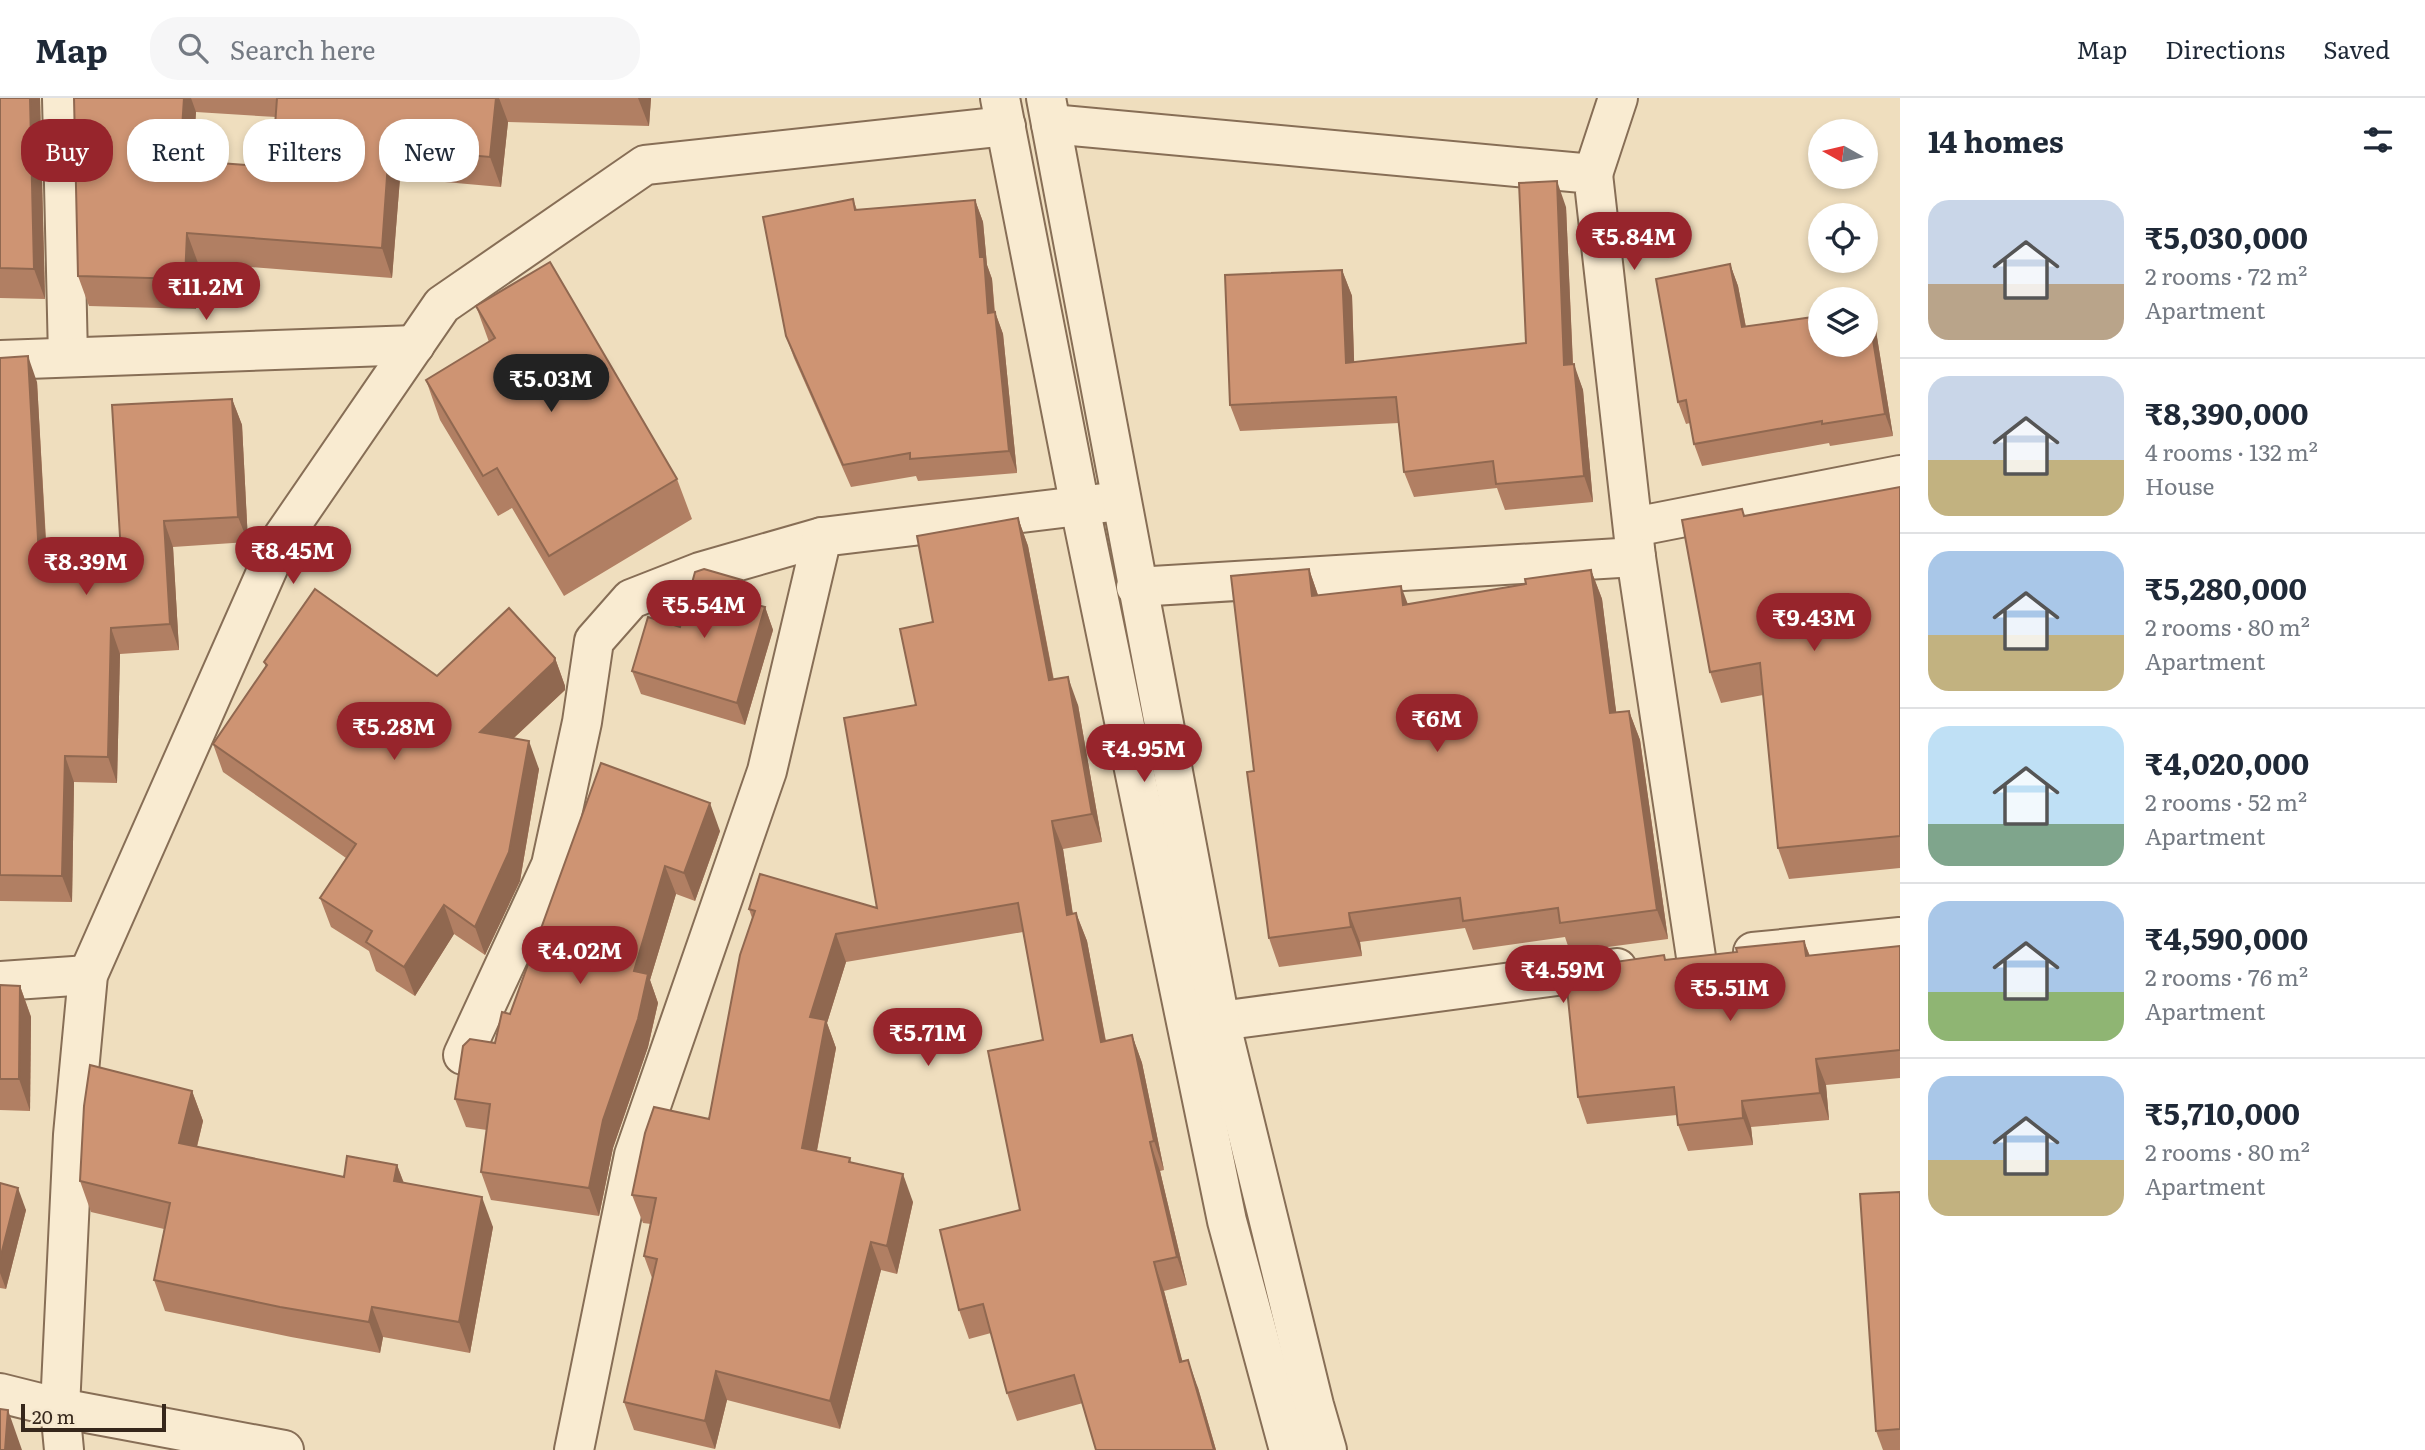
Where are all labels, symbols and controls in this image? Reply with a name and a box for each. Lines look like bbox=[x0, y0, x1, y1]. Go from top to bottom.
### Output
search box bbox=[150, 17, 640, 80]
text: Map bbox=[35, 24, 108, 73]
icon: search bbox=[174, 29, 212, 67]
text: Search here bbox=[230, 29, 376, 68]
text: Map bbox=[2076, 31, 2127, 66]
text: Directions bbox=[2165, 31, 2285, 66]
text: Saved bbox=[2323, 31, 2390, 66]
text: 14 homes bbox=[1928, 118, 2064, 162]
chip: Buy bbox=[21, 119, 113, 182]
chip: Rent bbox=[127, 119, 229, 182]
chip: Filters bbox=[243, 119, 365, 182]
chip: New bbox=[379, 119, 479, 182]
north arrow bbox=[1808, 119, 1878, 189]
map controls bbox=[1808, 119, 1878, 357]
icon: filters bbox=[2359, 121, 2397, 159]
button: locate bbox=[1808, 203, 1878, 273]
pin: ₹5.84M bbox=[1577, 212, 1691, 272]
text: ₹5,030,000 bbox=[2145, 214, 2308, 258]
text: ₹5.84M bbox=[1592, 218, 1676, 252]
icon: home bbox=[1984, 228, 2068, 312]
text: 2 rooms · 72 m² bbox=[2145, 258, 2307, 292]
pin: ₹11.2M bbox=[149, 262, 263, 322]
text: ₹11.2M bbox=[168, 268, 244, 302]
button: layers bbox=[1808, 287, 1878, 357]
text: Apartment bbox=[2145, 292, 2265, 326]
pin: ₹5.03M bbox=[494, 354, 608, 414]
text: ₹5.03M bbox=[509, 360, 593, 394]
text: ₹8,390,000 bbox=[2145, 390, 2309, 434]
icon: home bbox=[1984, 404, 2068, 488]
text: 4 rooms · 132 m² bbox=[2145, 434, 2318, 468]
text: House bbox=[2145, 468, 2214, 502]
pin: ₹8.45M bbox=[236, 526, 350, 586]
text: ₹8.45M bbox=[251, 532, 335, 566]
pin: ₹8.39M bbox=[29, 538, 143, 597]
text: ₹8.39M bbox=[44, 543, 128, 577]
text: ₹5,280,000 bbox=[2145, 565, 2307, 609]
icon: home bbox=[1984, 579, 2068, 663]
pin: ₹5.54M bbox=[647, 580, 761, 640]
text: ₹5.54M bbox=[662, 586, 746, 620]
pin: ₹9.43M bbox=[1757, 594, 1871, 653]
text: ₹9.43M bbox=[1772, 599, 1856, 633]
text: 2 rooms · 80 m² bbox=[2145, 609, 2310, 643]
text: Apartment bbox=[2145, 643, 2265, 677]
pin: ₹6M bbox=[1403, 694, 1471, 754]
text: ₹6M bbox=[1412, 700, 1462, 734]
pin: ₹5.28M bbox=[337, 702, 451, 762]
text: ₹5.28M bbox=[353, 708, 435, 742]
pin: ₹4.95M bbox=[1087, 724, 1201, 784]
text: ₹4.95M bbox=[1102, 730, 1186, 764]
text: ₹4,020,000 bbox=[2145, 740, 2309, 784]
icon: home bbox=[1984, 754, 2068, 838]
text: 2 rooms · 52 m² bbox=[2145, 784, 2307, 818]
text: Apartment bbox=[2145, 818, 2265, 852]
text: ₹4,590,000 bbox=[2145, 915, 2308, 959]
pin: ₹4.02M bbox=[523, 926, 637, 986]
icon: home bbox=[1984, 929, 2068, 1013]
text: ₹4.02M bbox=[538, 932, 622, 966]
pin: ₹4.59M bbox=[1506, 946, 1620, 1005]
text: ₹4.59M bbox=[1521, 951, 1605, 985]
text: 2 rooms · 76 m² bbox=[2145, 959, 2308, 993]
pin: ₹5.51M bbox=[1673, 964, 1787, 1023]
text: ₹5.51M bbox=[1691, 969, 1769, 1003]
text: Apartment bbox=[2145, 993, 2265, 1027]
pin: ₹5.71M bbox=[871, 1009, 985, 1068]
text: ₹5.71M bbox=[889, 1014, 967, 1048]
text: ₹5,710,000 bbox=[2145, 1090, 2300, 1134]
icon: home bbox=[1984, 1104, 2068, 1188]
text: 2 rooms · 80 m² bbox=[2145, 1134, 2310, 1168]
text: Apartment bbox=[2145, 1168, 2265, 1202]
scale bar bbox=[21, 1401, 166, 1433]
text: 20 m bbox=[32, 1402, 75, 1430]

